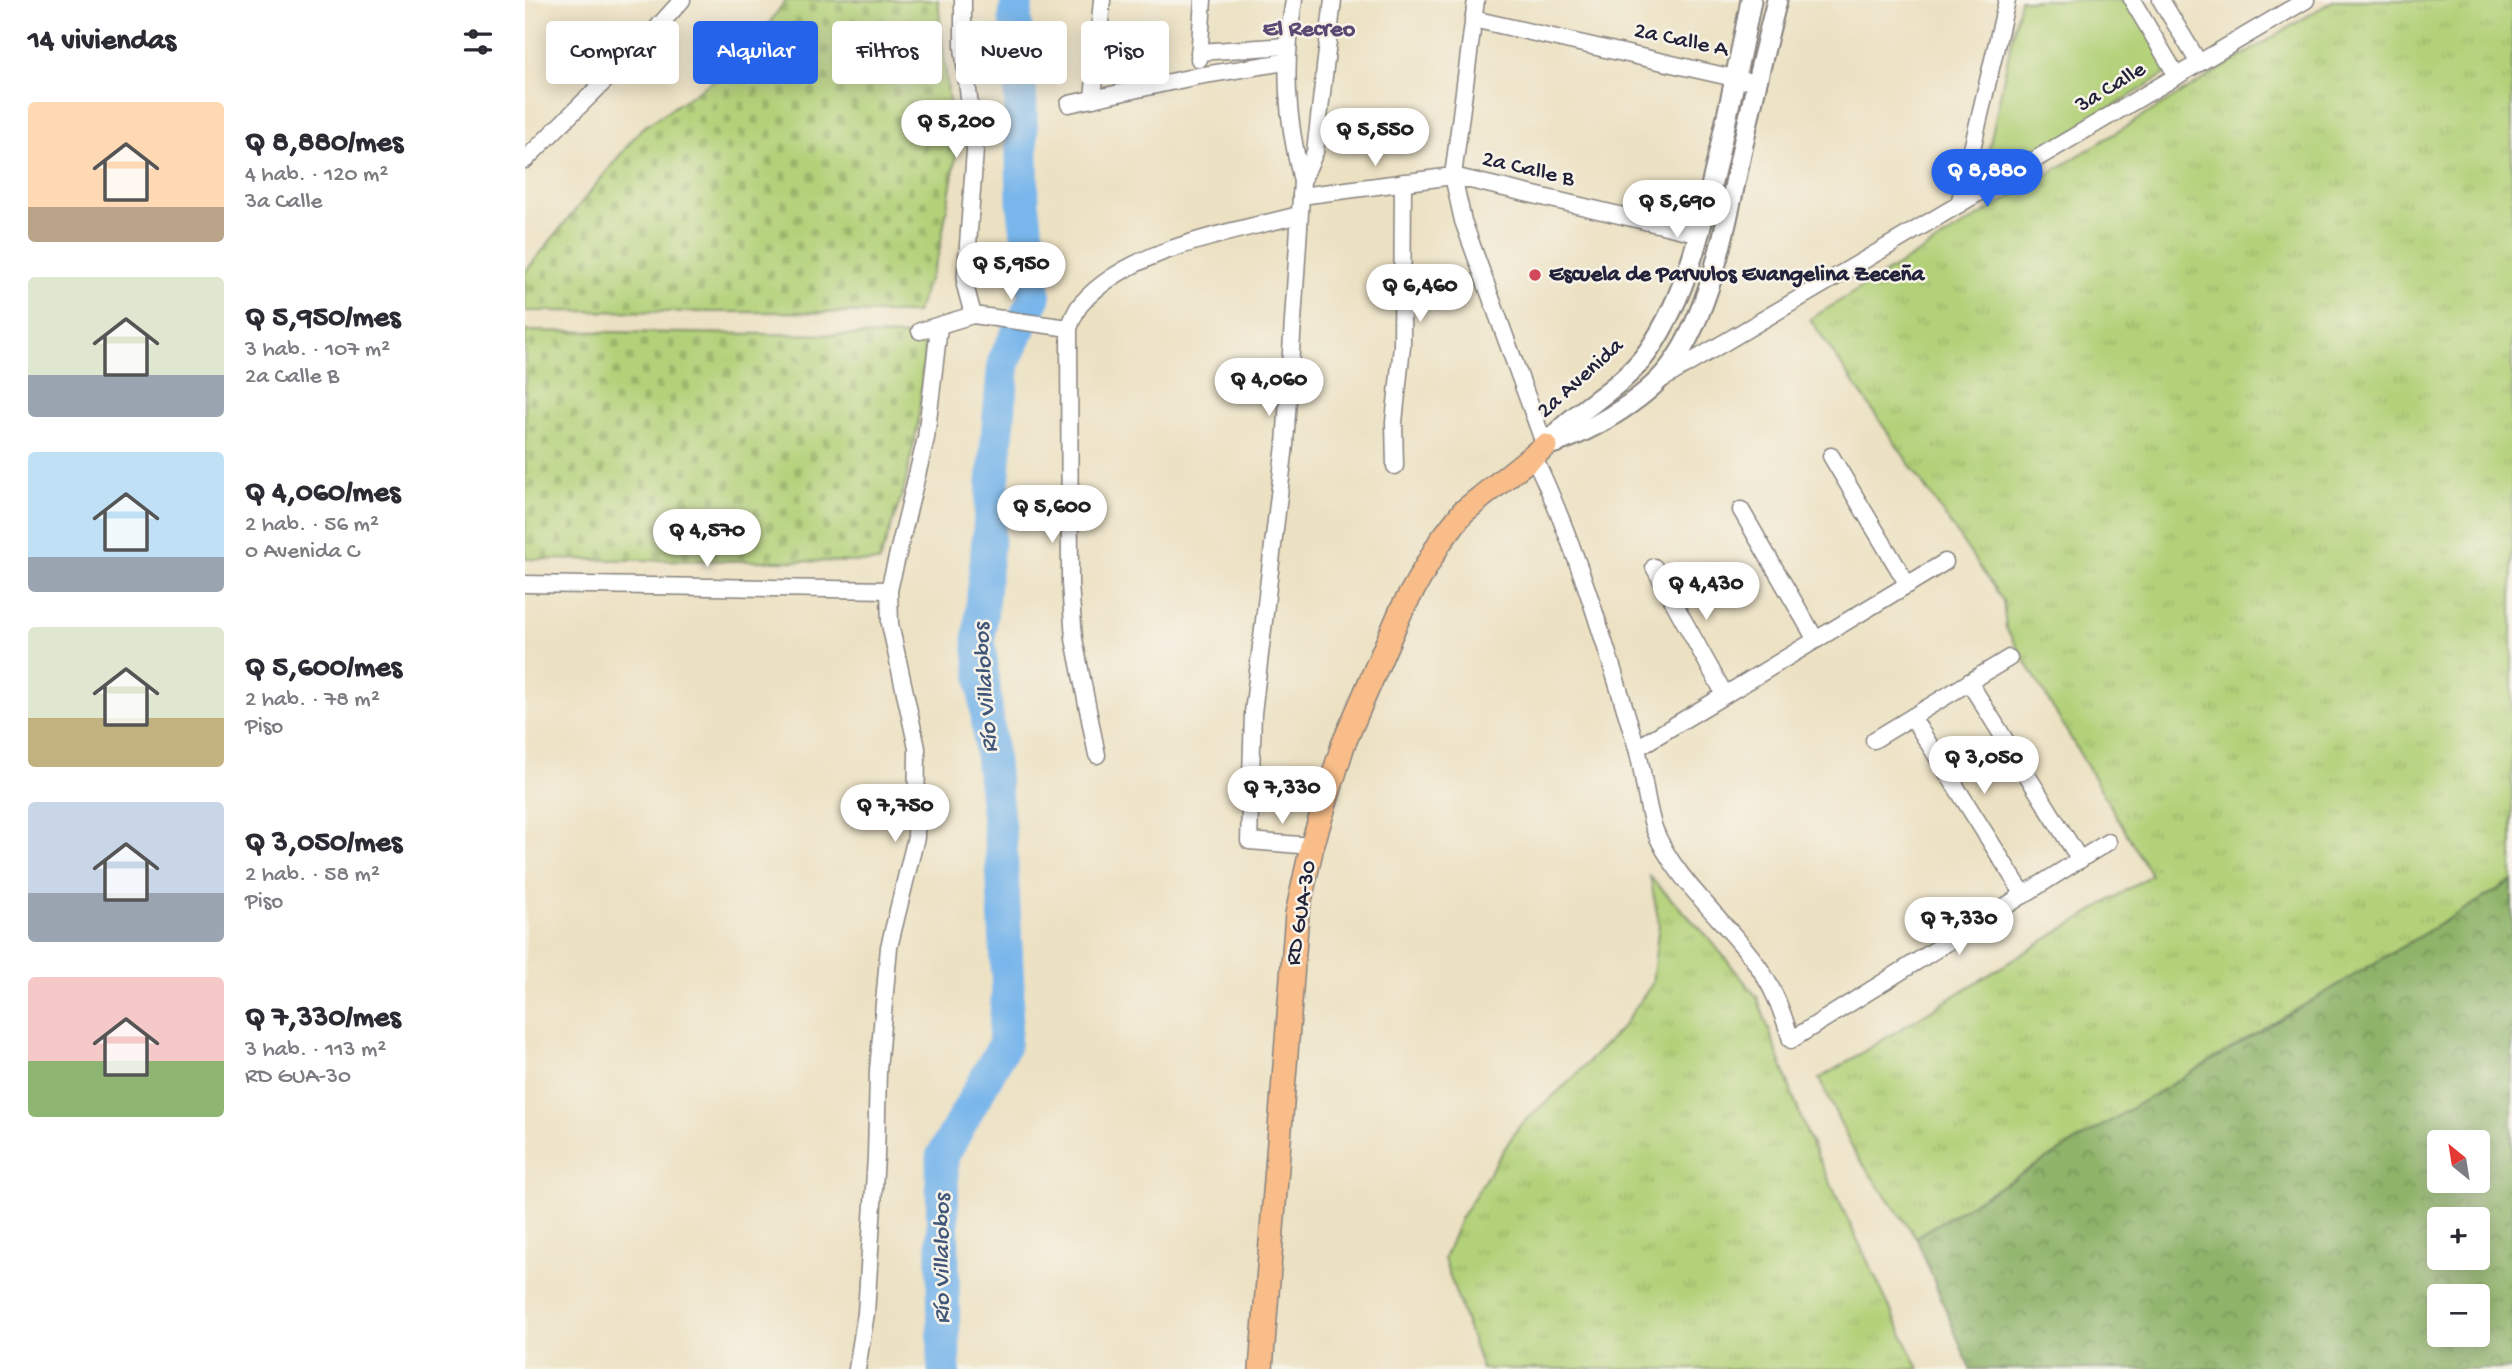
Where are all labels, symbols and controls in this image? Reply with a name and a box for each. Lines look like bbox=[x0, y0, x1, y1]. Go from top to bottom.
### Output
district label: El Recreo bbox=[1263, 16, 1356, 45]
street label: 2a Calle A bbox=[1631, 18, 1732, 64]
chip: Comprar bbox=[546, 21, 679, 84]
chip: Alquilar bbox=[693, 21, 818, 84]
chip: Filtros bbox=[832, 21, 942, 84]
chip: Nuevo bbox=[956, 21, 1067, 84]
chip: Piso bbox=[1081, 21, 1169, 84]
icon: filters bbox=[459, 23, 497, 61]
text: 14 viviendas bbox=[28, 25, 176, 60]
street label: 3a Calle bbox=[2070, 56, 2152, 120]
pin: Q 5,200 bbox=[891, 100, 1021, 160]
pin: Q 5,550 bbox=[1310, 108, 1440, 168]
text: Q 5,200 bbox=[917, 109, 995, 136]
text: Q 5,550 bbox=[1336, 117, 1414, 144]
text: Q 8,880/mes bbox=[245, 127, 403, 162]
icon: home bbox=[84, 130, 168, 214]
street label: 2a Calle B bbox=[1479, 146, 1578, 194]
pin: Q 8,880 bbox=[1922, 150, 2052, 209]
text: Q 8,880 bbox=[1948, 158, 2026, 185]
text: 4 hab. · 120 m² bbox=[245, 162, 388, 189]
pin: Q 5,690 bbox=[1612, 180, 1742, 240]
text: 3a Calle bbox=[245, 189, 322, 216]
text: Q 5,690 bbox=[1639, 189, 1715, 216]
pin: Q 5,950 bbox=[946, 243, 1076, 302]
text: Q 5,950 bbox=[973, 251, 1049, 278]
place label: Escuela de Parvulos Evangelina Zeceña bbox=[1549, 262, 1925, 289]
pin: Q 6,460 bbox=[1355, 264, 1485, 324]
marker: Escuela de Parvulos Evangelina Zeceña bbox=[1527, 267, 1543, 283]
text: Q 6,460 bbox=[1382, 273, 1458, 300]
text: Q 5,950/mes bbox=[245, 302, 400, 337]
icon: home bbox=[84, 305, 168, 389]
street label: 2a Avenida bbox=[1532, 332, 1631, 425]
text: 3 hab. · 107 m² bbox=[245, 337, 390, 364]
pin: Q 4,060 bbox=[1204, 358, 1334, 418]
text: 2a Calle B bbox=[245, 364, 339, 391]
text: Q 4,060 bbox=[1231, 367, 1307, 394]
text: Q 4,060/mes bbox=[245, 477, 400, 512]
icon: home bbox=[84, 480, 168, 564]
pin: Q 5,600 bbox=[987, 486, 1117, 545]
text: Q 5,600 bbox=[1013, 494, 1091, 521]
pin: Q 4,570 bbox=[642, 510, 772, 569]
text: 2 hab. · 56 m² bbox=[245, 512, 379, 539]
text: Q 4,570 bbox=[669, 518, 745, 545]
text: 0 Avenida C bbox=[245, 539, 359, 566]
pin: Q 4,430 bbox=[1641, 562, 1771, 622]
text: Q 4,430 bbox=[1669, 571, 1743, 598]
water label: Río Villalobos bbox=[968, 620, 1006, 754]
text: Q 5,600/mes bbox=[245, 652, 402, 687]
icon: home bbox=[84, 655, 168, 739]
text: 2 hab. · 78 m² bbox=[245, 687, 380, 714]
text: Piso bbox=[245, 714, 283, 741]
pin: Q 3,050 bbox=[1919, 736, 2049, 796]
text: Q 3,050 bbox=[1945, 745, 2023, 772]
pin: Q 7,330 bbox=[1217, 766, 1347, 826]
text: Q 7,330 bbox=[1243, 775, 1321, 802]
pin: Q 7,750 bbox=[830, 784, 960, 844]
text: Q 7,750 bbox=[856, 793, 934, 820]
text: Q 3,050/mes bbox=[245, 827, 402, 862]
icon: home bbox=[84, 830, 168, 914]
street label: RD GUA-30 bbox=[1280, 859, 1324, 967]
text: 2 hab. · 58 m² bbox=[245, 862, 380, 889]
text: Piso bbox=[245, 889, 283, 916]
pin: Q 7,330 bbox=[1894, 898, 2024, 957]
text: Q 7,330 bbox=[1920, 906, 1998, 933]
text: Q 7,330/mes bbox=[245, 1002, 401, 1037]
icon: home bbox=[84, 1005, 168, 1089]
text: 3 hab. · 113 m² bbox=[245, 1037, 386, 1064]
text: RD GUA-30 bbox=[245, 1064, 351, 1091]
north arrow bbox=[2427, 1130, 2490, 1194]
map controls bbox=[2427, 1130, 2490, 1347]
water label: Río Villalobos bbox=[929, 1192, 958, 1324]
button: + bbox=[2427, 1207, 2490, 1270]
button: − bbox=[2427, 1284, 2490, 1347]

